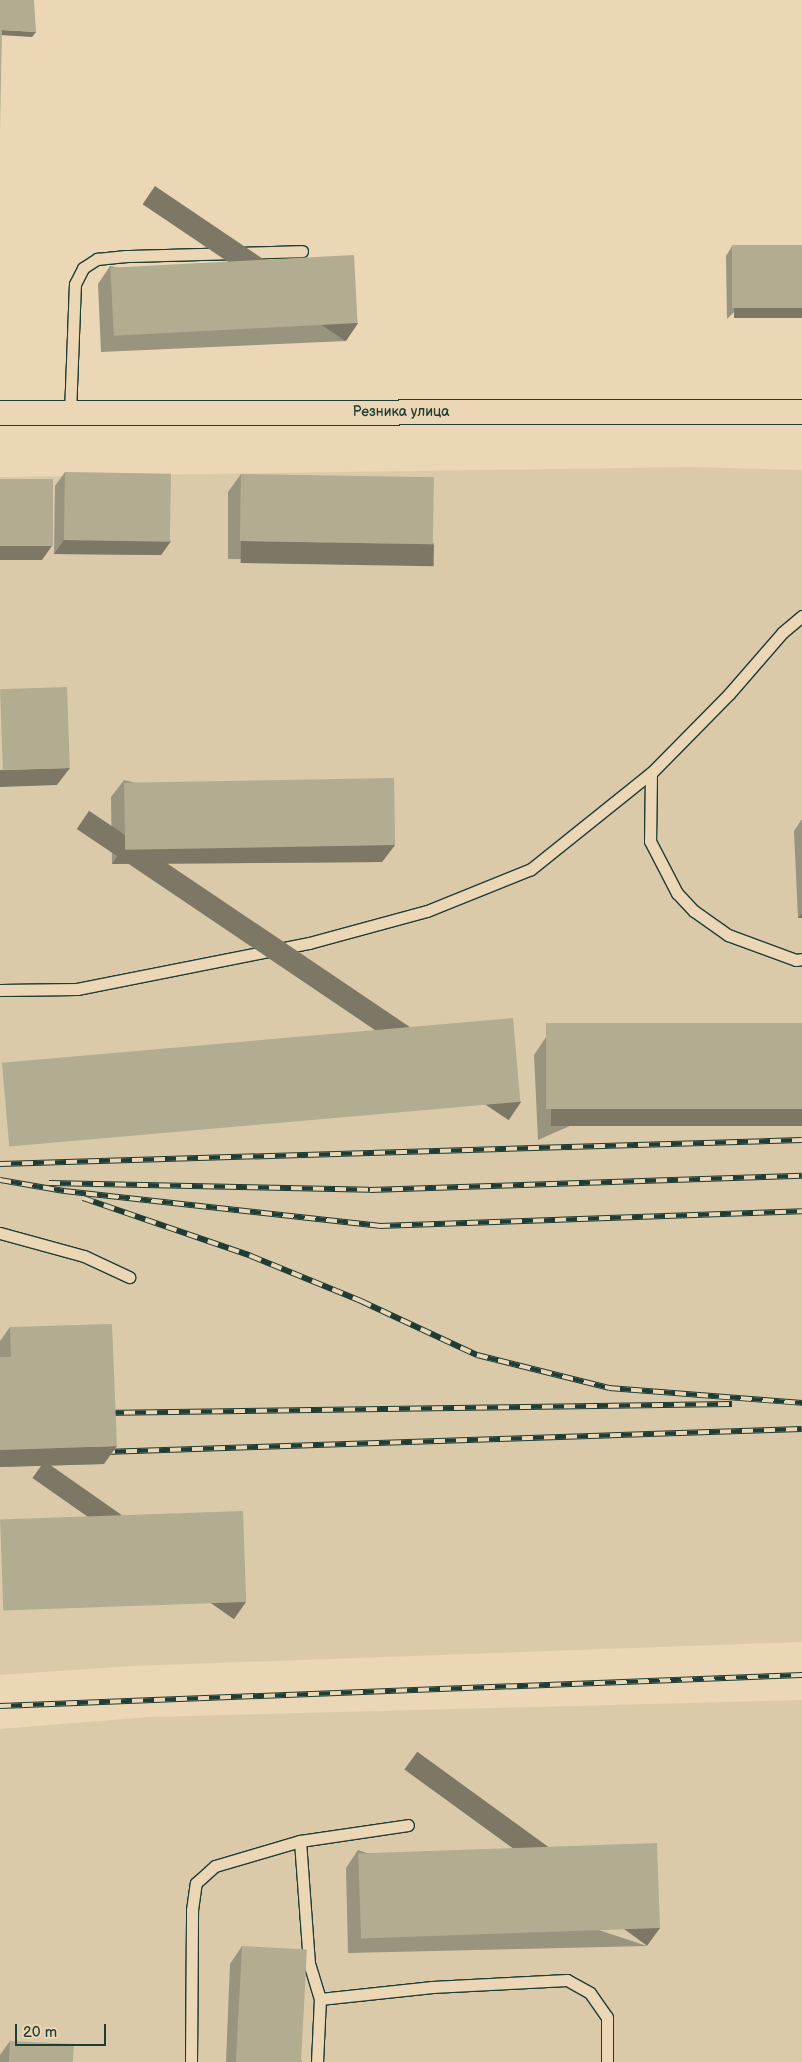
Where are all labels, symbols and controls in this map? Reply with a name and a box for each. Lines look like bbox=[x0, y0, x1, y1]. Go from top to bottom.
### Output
street label: Резника улица bbox=[352, 404, 450, 420]
scale bar bbox=[18, 2014, 109, 2046]
text: 20 m bbox=[23, 2023, 57, 2042]

